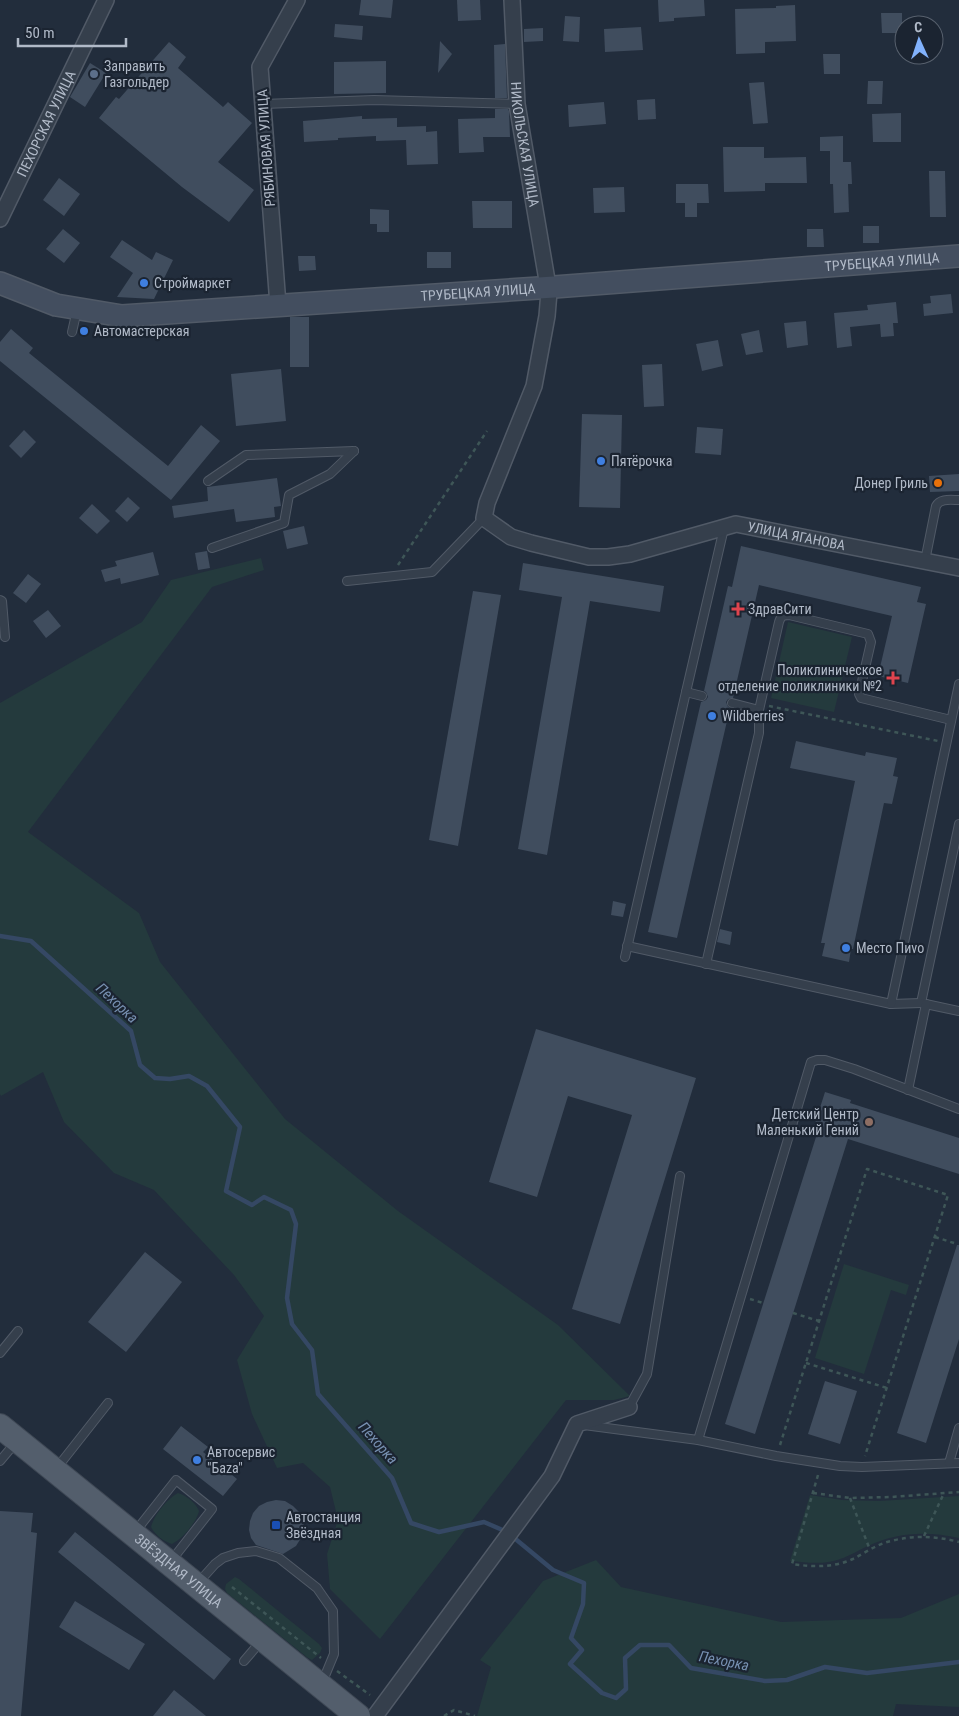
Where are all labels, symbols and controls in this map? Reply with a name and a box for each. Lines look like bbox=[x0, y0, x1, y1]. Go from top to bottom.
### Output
scale bar bbox=[18, 15, 125, 47]
north arrow bbox=[894, 15, 944, 65]
text: С bbox=[914, 19, 923, 35]
text: 50 m bbox=[25, 24, 55, 42]
place label: Заправить Газгольдер bbox=[104, 58, 169, 90]
street label: ПЕХОРСКАЯ УЛИЦА bbox=[14, 68, 79, 179]
marker: Заправить Газгольдер bbox=[88, 68, 100, 80]
street label: НИКОЛЬСКАЯ УЛИЦА bbox=[508, 81, 542, 208]
street label: РЯБИНОВАЯ УЛИЦА bbox=[254, 89, 278, 207]
street label: ТРУБЕЦКАЯ УЛИЦА bbox=[824, 250, 940, 274]
place label: Строймаркет bbox=[154, 275, 231, 291]
marker: Строймаркет bbox=[138, 277, 150, 289]
street label: ТРУБЕЦКАЯ УЛИЦА bbox=[420, 280, 536, 304]
place label: Автомастерская bbox=[94, 323, 189, 339]
marker: Автомастерская bbox=[78, 325, 90, 337]
place label: Пятёрочка bbox=[611, 453, 673, 469]
marker: Пятёрочка bbox=[595, 455, 607, 467]
place label: Донер Гриль bbox=[855, 475, 928, 491]
marker: Донер Гриль bbox=[932, 477, 944, 489]
street label: УЛИЦА ЯГАНОВА bbox=[746, 518, 847, 553]
place label: ЗдравСити bbox=[748, 601, 812, 617]
marker: ЗдравСити bbox=[732, 603, 744, 615]
place label: Поликлиническое отделение поликлиники №2 bbox=[718, 662, 882, 694]
marker: Поликлиническое отделение поликлиники №2 bbox=[886, 671, 900, 685]
place label: Wildberries bbox=[722, 708, 784, 724]
marker: Wildberries bbox=[706, 710, 718, 722]
place label: Место Пиvо bbox=[856, 940, 924, 956]
marker: Место Пиvо bbox=[840, 942, 852, 954]
water label: Пехорка bbox=[92, 979, 142, 1027]
place label: Детский Центр Маленький Гений bbox=[756, 1106, 859, 1138]
marker: Детский Центр Маленький Гений bbox=[863, 1116, 875, 1128]
water label: Пехорка bbox=[354, 1418, 402, 1468]
place label: Автосервис "Баzа" bbox=[207, 1444, 275, 1476]
marker: Автосервис "Баzа" bbox=[191, 1454, 203, 1466]
place label: Автостанция Звёздная bbox=[286, 1509, 361, 1541]
marker: Автостанция Звёздная bbox=[270, 1519, 282, 1531]
street label: ЗВЁЗДНАЯ УЛИЦА bbox=[132, 1531, 226, 1611]
water label: Пехорка bbox=[697, 1647, 751, 1675]

